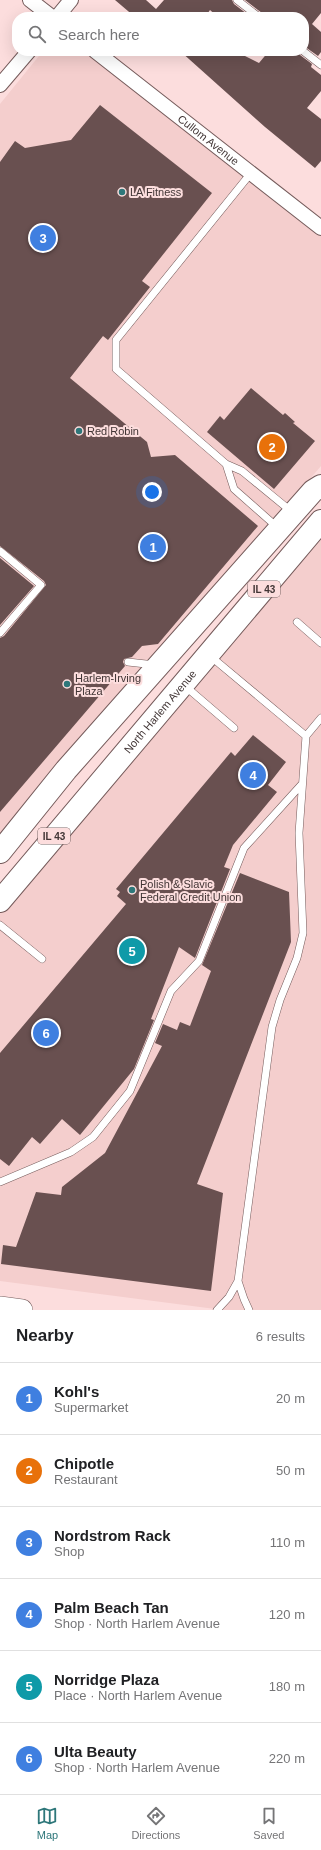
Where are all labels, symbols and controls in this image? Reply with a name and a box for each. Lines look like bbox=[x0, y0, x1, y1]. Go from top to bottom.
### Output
search box bbox=[12, 12, 309, 56]
icon: search bbox=[26, 23, 48, 45]
text: Search here bbox=[58, 26, 140, 43]
street label: Cullom Avenue bbox=[176, 112, 241, 167]
place label: LA Fitness bbox=[130, 186, 182, 198]
marker: LA Fitness bbox=[117, 187, 127, 197]
pin: 3 bbox=[30, 223, 56, 253]
place label: Red Robin bbox=[87, 425, 139, 437]
marker: Red Robin bbox=[74, 426, 84, 436]
pin: 2 bbox=[259, 432, 285, 462]
your location bbox=[142, 482, 162, 502]
pin: 1 bbox=[140, 532, 166, 562]
road number: IL 43 bbox=[248, 581, 280, 597]
street label: North Harlem Avenue bbox=[122, 668, 199, 756]
place label: Harlem-Irving Plaza bbox=[75, 672, 141, 697]
marker: Harlem-Irving Plaza bbox=[62, 679, 72, 689]
pin: 4 bbox=[240, 760, 266, 790]
road number: IL 43 bbox=[38, 828, 70, 844]
place label: Polish & Slavic Federal Credit Union bbox=[140, 878, 242, 903]
marker: Polish & Slavic Federal Credit Union bbox=[127, 885, 137, 895]
pin: 5 bbox=[119, 936, 145, 966]
pin: 6 bbox=[33, 1018, 59, 1048]
text: Nearby bbox=[16, 1326, 74, 1345]
text: 6 results bbox=[256, 1329, 305, 1344]
text: Kohl's bbox=[54, 1383, 99, 1400]
text: 1 bbox=[25, 1391, 33, 1406]
text: 20 m bbox=[276, 1391, 305, 1406]
text: Supermarket bbox=[54, 1400, 128, 1415]
text: Chipotle bbox=[54, 1455, 114, 1472]
text: 2 bbox=[25, 1463, 33, 1478]
text: 50 m bbox=[276, 1463, 305, 1478]
text: Restaurant bbox=[54, 1472, 118, 1487]
text: Nordstrom Rack bbox=[54, 1527, 171, 1544]
text: 3 bbox=[25, 1535, 33, 1550]
text: 110 m bbox=[270, 1535, 305, 1550]
text: Shop bbox=[54, 1544, 84, 1559]
text: Palm Beach Tan bbox=[54, 1599, 169, 1616]
text: 4 bbox=[25, 1607, 33, 1622]
text: 120 m bbox=[269, 1607, 305, 1622]
text: Shop · North Harlem Avenue bbox=[54, 1616, 220, 1631]
text: Norridge Plaza bbox=[54, 1671, 159, 1688]
text: 5 bbox=[25, 1679, 33, 1694]
text: 180 m bbox=[269, 1679, 305, 1694]
text: Place · North Harlem Avenue bbox=[54, 1688, 222, 1703]
text: Ulta Beauty bbox=[54, 1743, 137, 1760]
text: 6 bbox=[25, 1751, 33, 1766]
text: 220 m bbox=[269, 1751, 305, 1766]
text: Shop · North Harlem Avenue bbox=[54, 1760, 220, 1775]
tab: Map bbox=[36, 1805, 58, 1841]
tab: Directions bbox=[131, 1805, 180, 1841]
tab: Saved bbox=[253, 1805, 284, 1841]

